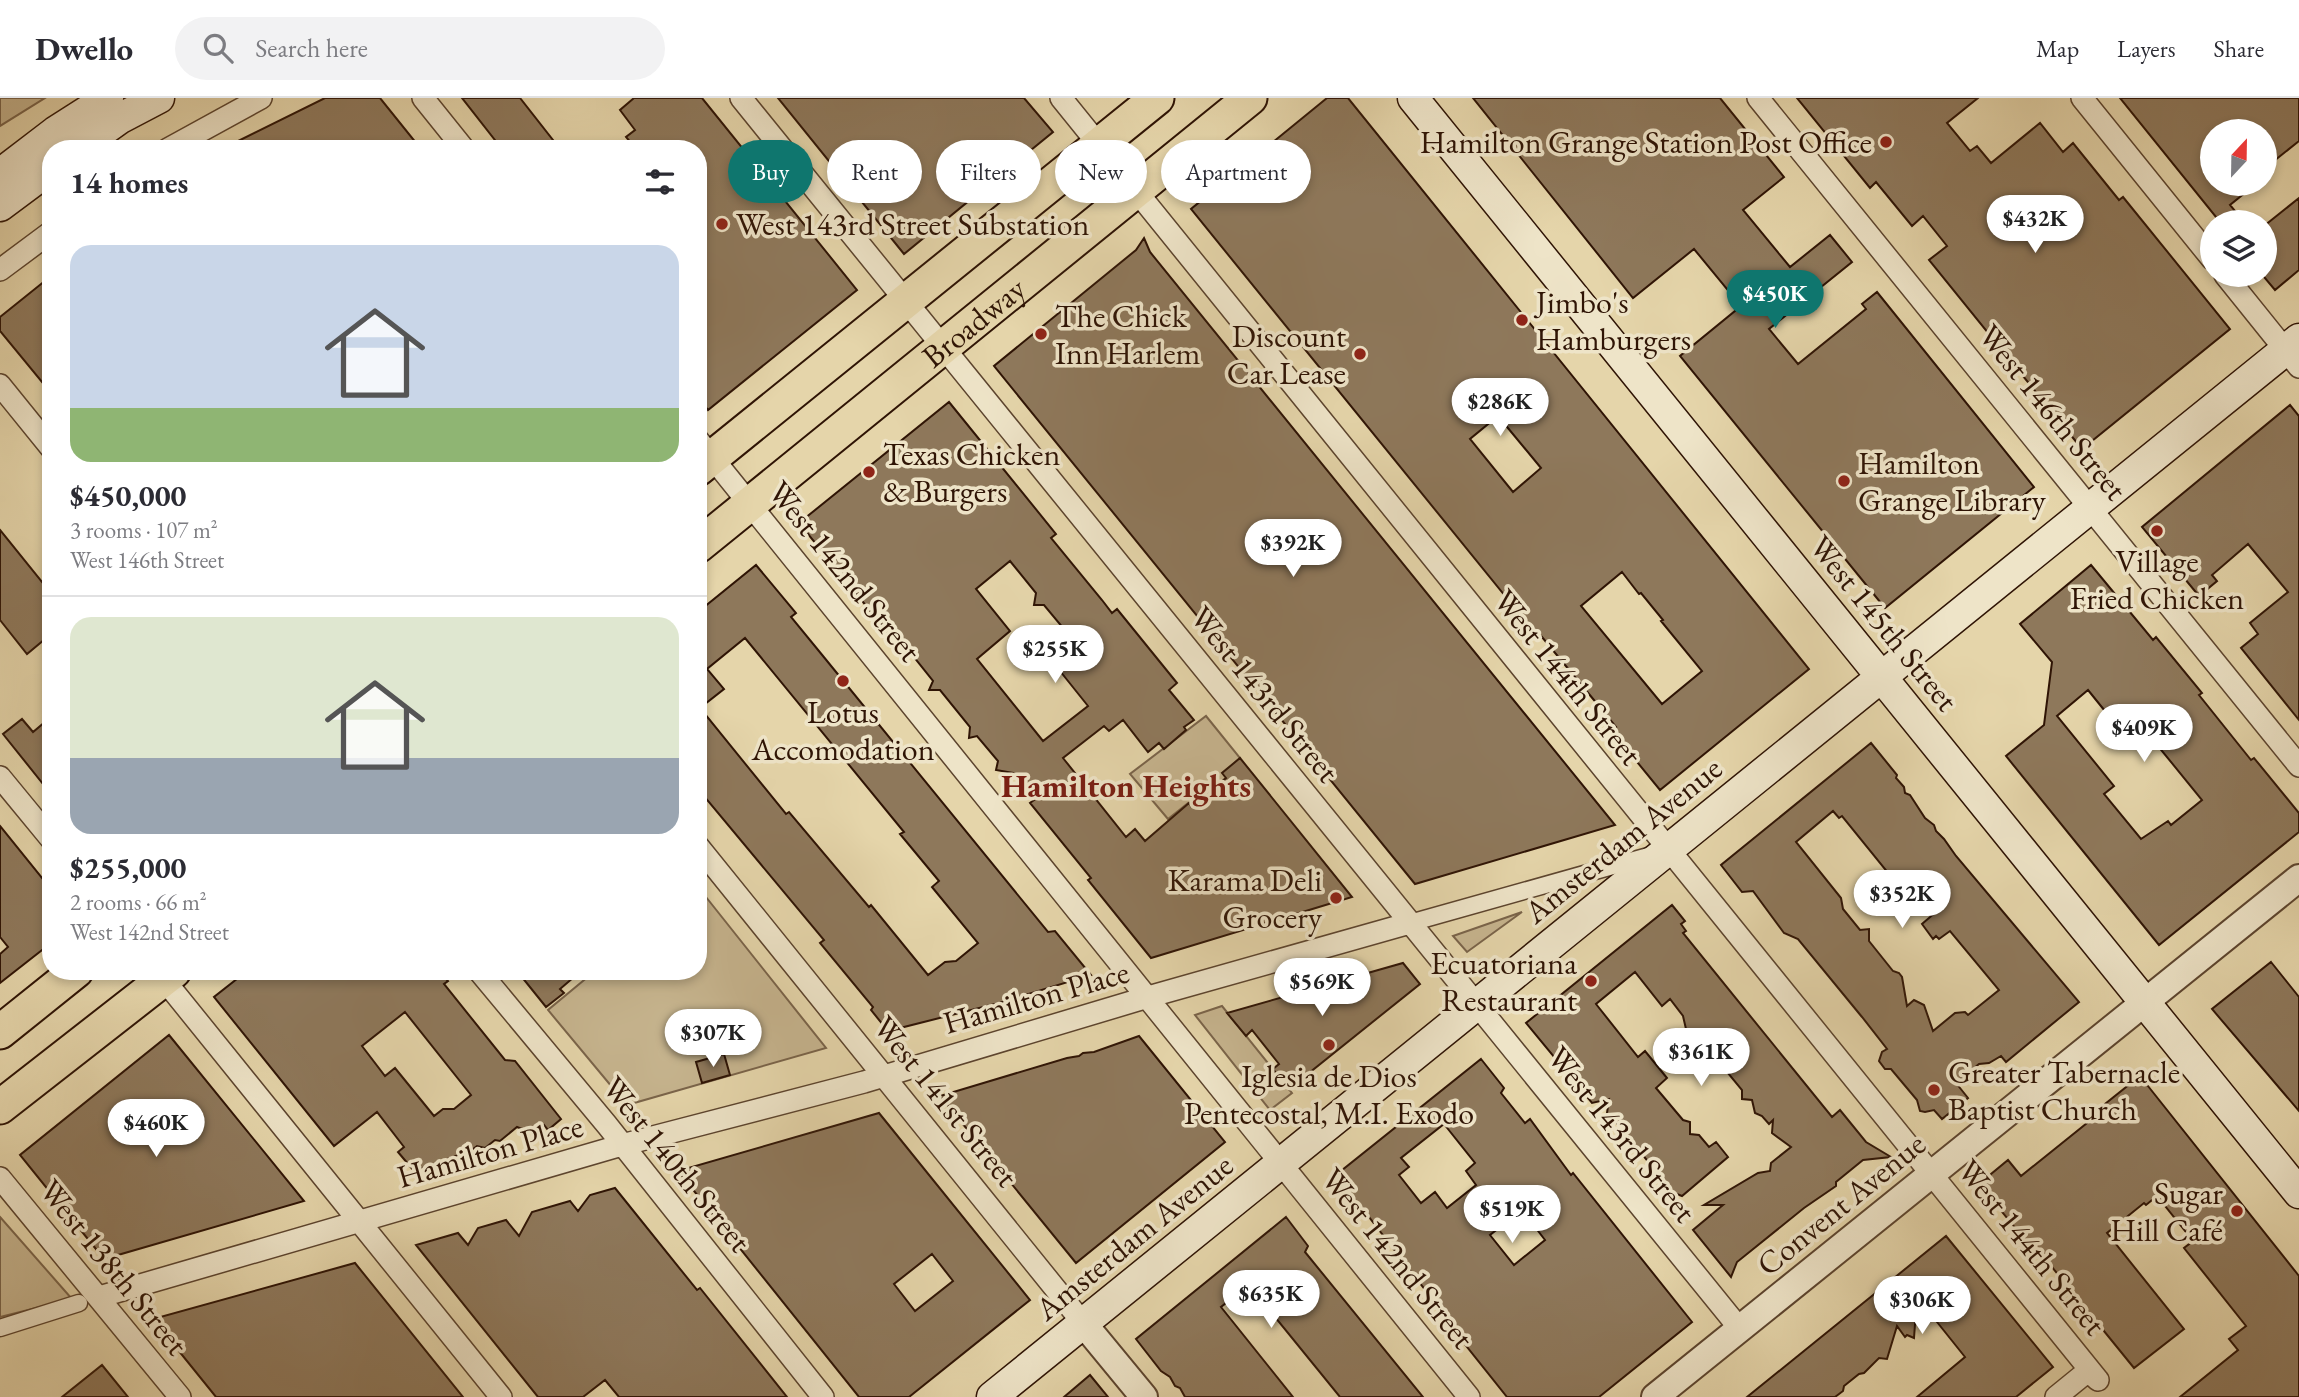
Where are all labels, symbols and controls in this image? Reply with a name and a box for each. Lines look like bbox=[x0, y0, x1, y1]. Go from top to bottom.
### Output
search box bbox=[175, 17, 665, 80]
text: Dwello bbox=[35, 27, 133, 70]
icon: search bbox=[199, 29, 237, 67]
text: Search here bbox=[255, 31, 368, 65]
text: Map bbox=[2036, 33, 2079, 64]
text: Layers bbox=[2117, 33, 2176, 64]
text: Share bbox=[2214, 33, 2264, 64]
north arrow bbox=[2200, 119, 2277, 196]
map controls bbox=[2200, 119, 2277, 287]
place label: Hamilton Grange Station Post Office bbox=[1420, 121, 1872, 163]
marker: Hamilton Grange Station Post Office bbox=[1878, 134, 1894, 150]
chip: Buy bbox=[728, 140, 813, 203]
chip: Rent bbox=[827, 140, 922, 203]
chip: Filters bbox=[936, 140, 1041, 203]
chip: New bbox=[1055, 140, 1147, 203]
chip: Apartment bbox=[1161, 140, 1311, 203]
text: 14 homes bbox=[70, 163, 188, 202]
icon: filters bbox=[641, 163, 679, 201]
pin: $432K bbox=[1986, 195, 2084, 255]
place label: West 143rd Street Substation bbox=[736, 203, 1090, 245]
text: $432K bbox=[2003, 203, 2067, 233]
button: layers bbox=[2200, 210, 2277, 287]
marker: West 143rd Street Substation bbox=[714, 216, 730, 232]
street label: Broadway bbox=[913, 267, 1035, 377]
pin: $450K bbox=[1726, 271, 1824, 330]
text: $450K bbox=[1743, 278, 1807, 308]
place label: Jimbo's Hamburgers bbox=[1533, 281, 1691, 360]
icon: home bbox=[312, 290, 438, 416]
place label: The Chick Inn Harlem bbox=[1055, 295, 1201, 374]
marker: Jimbo's Hamburgers bbox=[1514, 312, 1530, 328]
place label: Discount Car Lease bbox=[1227, 315, 1346, 394]
street label: West 146th Street bbox=[1969, 315, 2137, 509]
marker: The Chick Inn Harlem bbox=[1033, 326, 1049, 342]
marker: Discount Car Lease bbox=[1352, 346, 1368, 362]
pin: $286K bbox=[1451, 378, 1549, 438]
text: $286K bbox=[1468, 386, 1532, 416]
place label: Texas Chicken & Burgers bbox=[883, 433, 1060, 512]
place label: Hamilton Grange Library bbox=[1858, 442, 2047, 521]
marker: Texas Chicken & Burgers bbox=[861, 464, 877, 480]
street label: West 142nd Street bbox=[759, 472, 931, 670]
marker: Hamilton Grange Library bbox=[1836, 473, 1852, 489]
text: $450,000 bbox=[70, 476, 186, 515]
text: 3 rooms · 107 m² bbox=[70, 515, 218, 545]
pin: $392K bbox=[1244, 519, 1342, 579]
marker: Village Fried Chicken bbox=[2149, 523, 2165, 539]
street label: West 145th Street bbox=[1800, 526, 1968, 720]
text: $392K bbox=[1261, 527, 1325, 557]
place label: Village Fried Chicken bbox=[2070, 540, 2244, 619]
text: West 146th Street bbox=[70, 545, 224, 575]
street label: West 144th Street bbox=[1484, 580, 1652, 774]
street label: West 143rd Street bbox=[1181, 597, 1349, 791]
pin: $255K bbox=[1006, 626, 1104, 685]
text: $255K bbox=[1023, 633, 1087, 663]
icon: home bbox=[312, 662, 438, 788]
marker: Lotus Accomodation bbox=[835, 673, 851, 689]
place label: Lotus Accomodation bbox=[750, 691, 935, 770]
pin: $409K bbox=[2095, 704, 2193, 764]
text: $409K bbox=[2112, 712, 2176, 742]
street label: Amsterdam Avenue bbox=[1515, 747, 1731, 933]
district label: Hamilton Heights bbox=[1001, 764, 1251, 807]
text: $255,000 bbox=[70, 848, 186, 887]
place label: Karama Deli Grocery bbox=[1168, 859, 1323, 938]
pin: $352K bbox=[1853, 870, 1951, 930]
text: $352K bbox=[1870, 878, 1934, 908]
text: 2 rooms · 66 m² bbox=[70, 887, 207, 917]
marker: Karama Deli Grocery bbox=[1328, 890, 1344, 906]
text: West 142nd Street bbox=[70, 917, 229, 947]
place label: Ecuatoriana Restaurant bbox=[1430, 942, 1577, 1021]
street label: Hamilton Place bbox=[938, 950, 1134, 1044]
pin: $569K bbox=[1273, 958, 1371, 1018]
text: $569K bbox=[1290, 966, 1354, 996]
marker: Ecuatoriana Restaurant bbox=[1583, 973, 1599, 989]
street label: West 141st Street bbox=[864, 1007, 1028, 1195]
pin: $307K bbox=[664, 1010, 762, 1069]
text: $307K bbox=[681, 1017, 745, 1047]
pin: $361K bbox=[1652, 1028, 1750, 1088]
text: $361K bbox=[1669, 1036, 1733, 1066]
marker: Iglesia de Dios Pentecostal, M.I. Exodo bbox=[1321, 1037, 1337, 1053]
street label: West 143rd Street bbox=[1538, 1037, 1706, 1231]
place label: Greater Tabernacle Baptist Church bbox=[1948, 1051, 2180, 1130]
place label: Iglesia de Dios Pentecostal, M.I. Exodo bbox=[1184, 1055, 1474, 1134]
street label: West 140th Street bbox=[593, 1067, 761, 1261]
marker: Greater Tabernacle Baptist Church bbox=[1926, 1082, 1942, 1098]
pin: $460K bbox=[107, 1100, 205, 1159]
street label: Hamilton Place bbox=[392, 1104, 588, 1198]
text: $460K bbox=[124, 1107, 188, 1137]
street label: Convent Avenue bbox=[1748, 1123, 1934, 1285]
street label: Amsterdam Avenue bbox=[1026, 1144, 1242, 1330]
street label: West 144th Street bbox=[1948, 1150, 2116, 1344]
street label: West 142nd Street bbox=[1312, 1159, 1484, 1357]
street label: West 138th Street bbox=[30, 1170, 198, 1364]
place label: Sugar Hill Café bbox=[2110, 1172, 2223, 1251]
pin: $519K bbox=[1463, 1186, 1561, 1245]
text: $519K bbox=[1480, 1193, 1544, 1223]
marker: Sugar Hill Café bbox=[2229, 1203, 2245, 1219]
pin: $635K bbox=[1222, 1270, 1320, 1330]
pin: $306K bbox=[1873, 1276, 1971, 1336]
text: $635K bbox=[1239, 1278, 1303, 1308]
text: $306K bbox=[1890, 1284, 1954, 1314]

